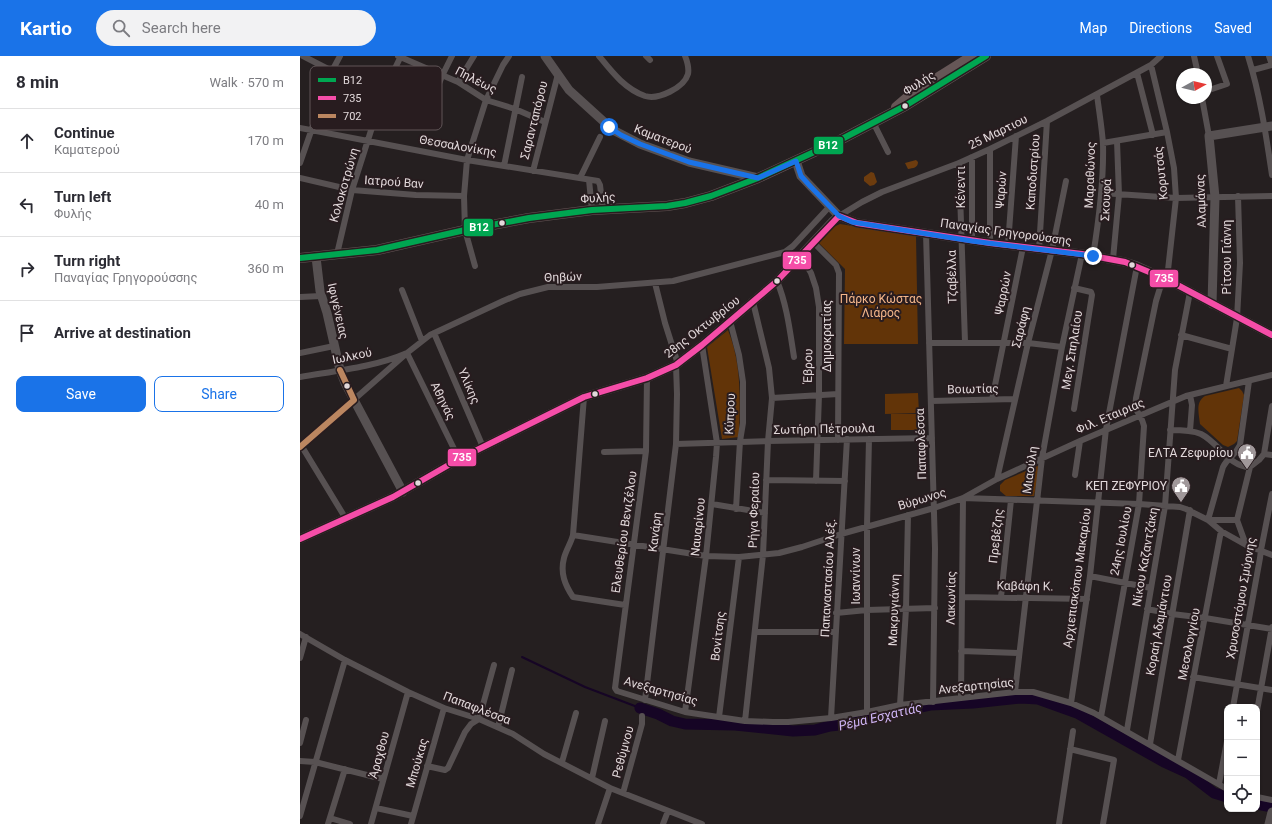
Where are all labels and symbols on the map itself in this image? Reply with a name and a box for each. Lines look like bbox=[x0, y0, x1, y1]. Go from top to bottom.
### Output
street label: Πηλέως bbox=[453, 64, 499, 96]
legend bbox=[310, 66, 442, 130]
street label: Φυλής bbox=[900, 68, 938, 98]
north arrow bbox=[1176, 68, 1212, 104]
text: Β12 bbox=[343, 74, 362, 87]
street label: Σαρανταπόρου bbox=[518, 79, 550, 161]
text: 735 bbox=[343, 92, 362, 105]
unlabelled marker bbox=[900, 101, 910, 111]
text: 702 bbox=[343, 110, 362, 123]
street label: 25 Μαρτιου bbox=[966, 112, 1030, 152]
route start bbox=[600, 118, 618, 136]
street label: Καματερού bbox=[632, 122, 694, 156]
street label: Θεσσαλονίκης bbox=[418, 132, 498, 160]
street label: Καποδιστρίου bbox=[1023, 134, 1043, 210]
line badge: Β12 bbox=[813, 136, 844, 155]
text: Β12 bbox=[818, 139, 838, 152]
street label: Μαραθώνος bbox=[1082, 141, 1098, 209]
street label: Κολοκοτρώνη bbox=[327, 146, 361, 224]
street label: Κορυτσάς bbox=[1151, 146, 1171, 200]
street label: Κένεντι bbox=[954, 166, 968, 208]
street label: Ψαρών bbox=[993, 171, 1009, 209]
street label: Ιατρού Βαν bbox=[364, 173, 424, 191]
street label: Αλαμάνας bbox=[1193, 174, 1209, 228]
street label: Σκουφά bbox=[1098, 178, 1114, 221]
street label: Φυλής bbox=[580, 190, 616, 206]
street label: Παναγίας Γρηγορούσσης bbox=[939, 216, 1073, 248]
line badge: Β12 bbox=[463, 218, 494, 237]
unlabelled marker bbox=[497, 218, 507, 228]
street label: Ρίτσου Γιάννη bbox=[1220, 220, 1234, 294]
text: Β12 bbox=[469, 221, 489, 234]
route end bbox=[1084, 247, 1102, 265]
street label: Τζαβέλλα bbox=[945, 250, 959, 304]
line badge: 735 bbox=[782, 251, 812, 270]
text: 735 bbox=[788, 254, 806, 267]
unlabelled marker bbox=[1127, 260, 1137, 270]
street label: Θηβών bbox=[544, 269, 582, 285]
line badge: 735 bbox=[1149, 269, 1179, 288]
street label: Ψαρρών bbox=[992, 270, 1014, 316]
text: 735 bbox=[1155, 272, 1173, 285]
unlabelled marker bbox=[772, 276, 782, 286]
street label: Ιφιγένειας bbox=[325, 282, 351, 340]
park label: Πάρκο Κώστας Λιάρος bbox=[840, 292, 922, 320]
street label: 28ης Οκτωβρίου bbox=[661, 293, 743, 361]
street label: Δημοκρατίας bbox=[820, 300, 834, 372]
street label: Σαράφη bbox=[1009, 305, 1033, 349]
street label: Μεγ. Σπηλαίου bbox=[1059, 309, 1085, 391]
street label: Ιωλκού bbox=[331, 345, 373, 367]
street label: Έβρου bbox=[801, 349, 815, 384]
street label: Υλίκης bbox=[455, 366, 483, 406]
street label: Αθηνάς bbox=[428, 380, 458, 422]
unlabelled marker bbox=[342, 381, 352, 391]
street label: Βοιωτίας bbox=[947, 382, 999, 396]
unlabelled marker bbox=[590, 389, 600, 399]
street label: Κύπρου bbox=[722, 393, 738, 435]
street label: Φιλ. Εταιριας bbox=[1074, 395, 1146, 437]
street label: Παπαφλέσσα bbox=[913, 408, 929, 480]
street label: Σωτήρη Πέτρουλα bbox=[773, 421, 875, 437]
public building icon: ΕΛΤΑ Ζεφυρίου bbox=[1236, 442, 1258, 470]
street label: Μιαούλη bbox=[1020, 445, 1040, 495]
place label: ΕΛΤΑ Ζεφυρίου bbox=[1148, 446, 1233, 460]
line badge: 735 bbox=[447, 448, 477, 467]
text: 735 bbox=[453, 451, 471, 464]
street label: Ελευθερίου Βενιζέλου bbox=[608, 470, 640, 594]
street label: Ρήγα Φεραίου bbox=[746, 472, 762, 548]
public building icon: ΚΕΠ ΖΕΦΥΡΙΟΥ bbox=[1170, 475, 1192, 503]
unlabelled marker bbox=[413, 478, 423, 488]
place label: ΚΕΠ ΖΕΦΥΡΙΟΥ bbox=[1086, 479, 1168, 493]
street label: Βύρωνος bbox=[896, 485, 948, 513]
street label: Ναυαρίνου bbox=[688, 497, 708, 557]
street label: 24ης Ιουλίου bbox=[1107, 505, 1135, 577]
street label: Νίκου Καζαντζάκη bbox=[1129, 506, 1161, 608]
street label: Αρχιεπισκόπου Μακαρίου bbox=[1060, 507, 1094, 649]
street label: Πρεβέζης bbox=[986, 508, 1006, 564]
street label: Κανάρη bbox=[646, 511, 664, 553]
street label: Παπαναστασίου Αλέξ. bbox=[818, 518, 839, 638]
street label: Χρυσοστόμου Σμύρνης bbox=[1223, 536, 1259, 660]
street label: Ιωαννίνων bbox=[849, 547, 863, 604]
street label: Λακωνίας bbox=[944, 571, 958, 625]
street label: Μακρυγιάννη bbox=[886, 574, 902, 646]
street label: Κοραή Αδαμάντιου bbox=[1143, 574, 1175, 676]
street label: Καβάφη Κ. bbox=[996, 579, 1054, 593]
street label: Μεσολογγίου bbox=[1175, 607, 1203, 681]
street label: Βονίτσης bbox=[708, 610, 728, 662]
street label: Ανεξαρτησίας bbox=[622, 674, 699, 709]
street label: Ανεξαρτησίας bbox=[937, 675, 1015, 698]
street label: Παπαφλέσσα bbox=[441, 689, 513, 727]
water label: Ρέμα Εσχατιάς bbox=[837, 700, 923, 733]
street label: Ρεθύμνου bbox=[609, 724, 637, 780]
street label: Άραχθου bbox=[366, 730, 392, 780]
street label: Μπούκας bbox=[403, 737, 431, 789]

